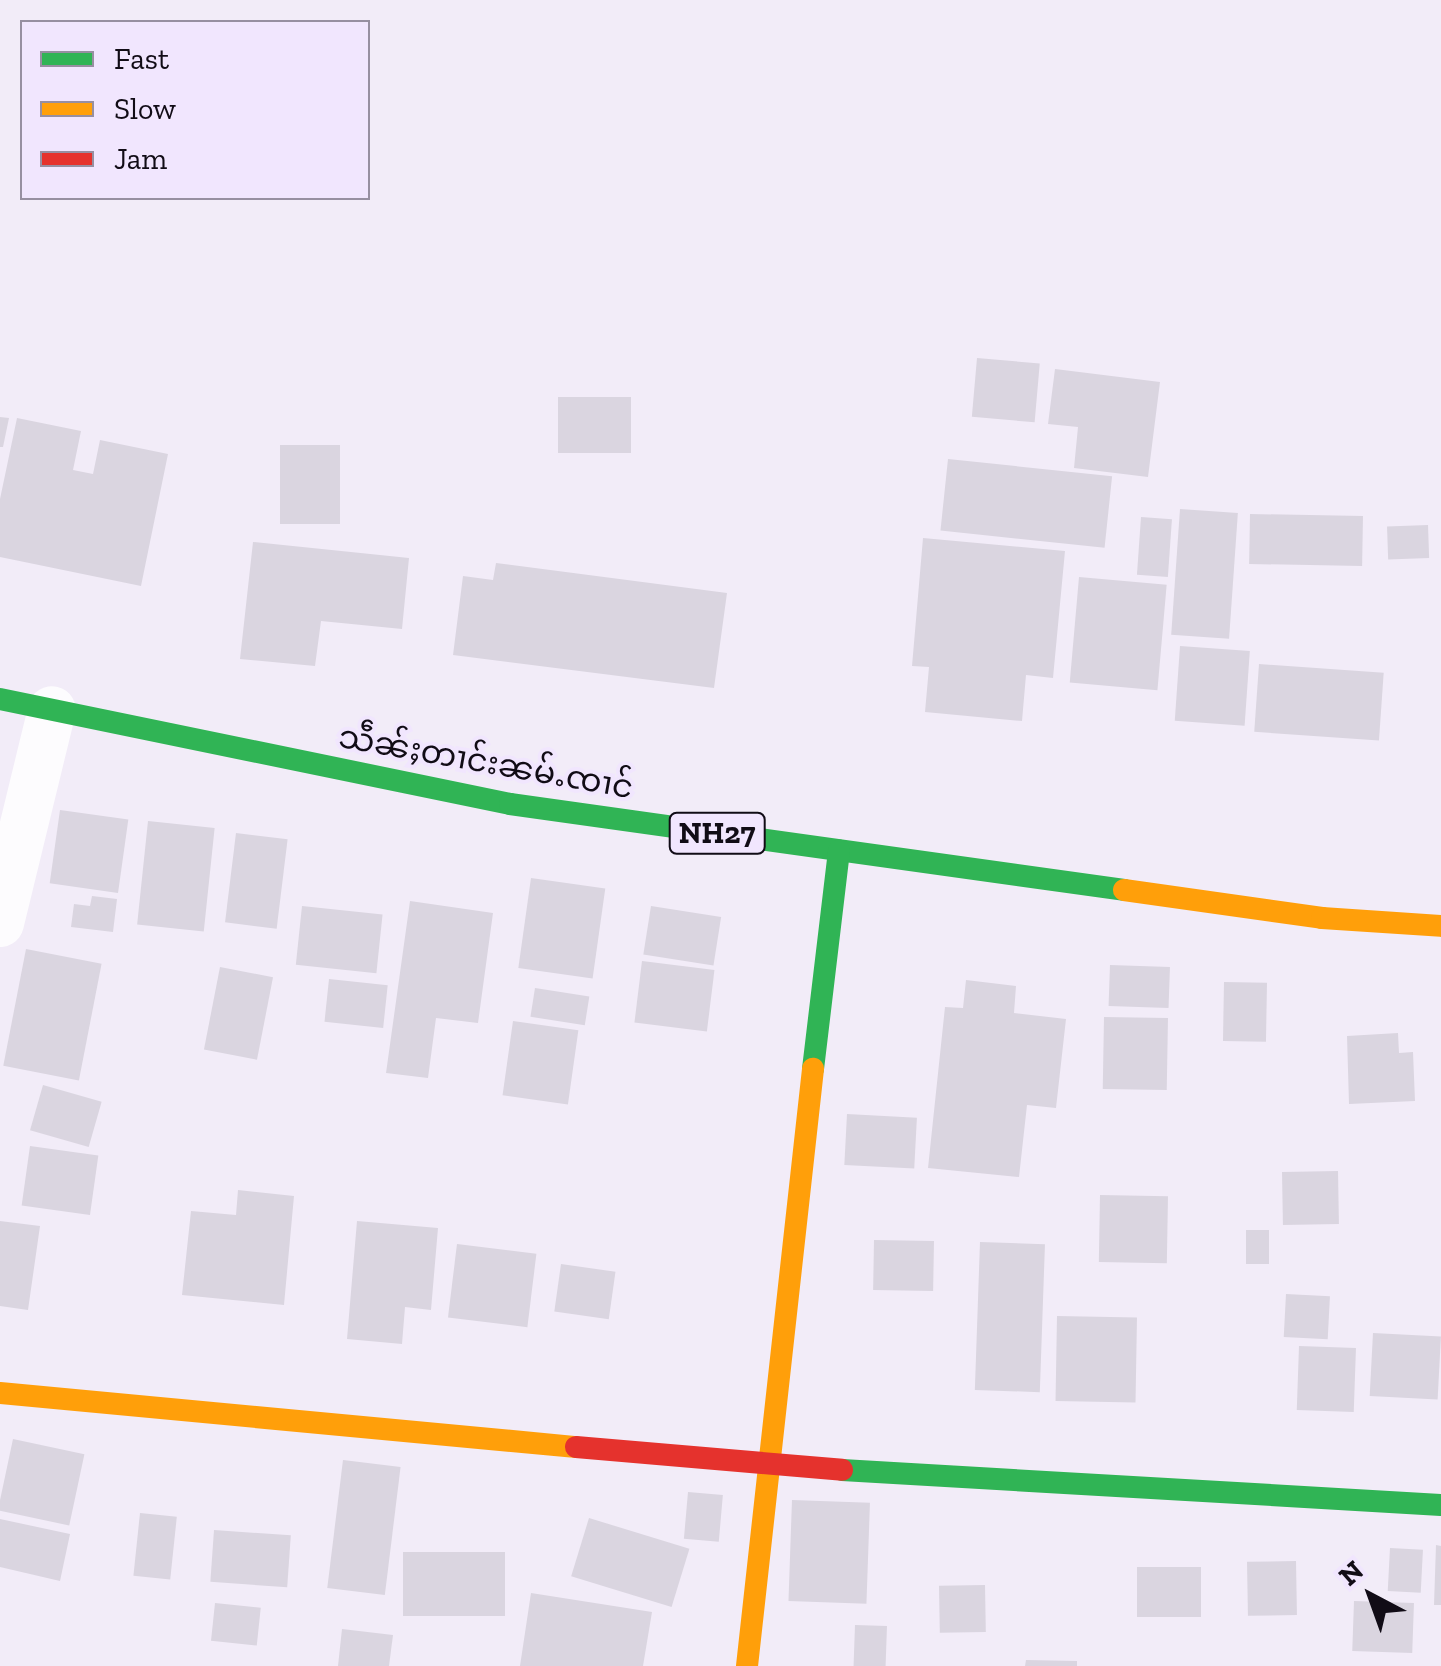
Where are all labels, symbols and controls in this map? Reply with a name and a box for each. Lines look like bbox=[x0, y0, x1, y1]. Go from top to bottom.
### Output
legend bbox=[20, 20, 370, 200]
text: Fast bbox=[114, 41, 169, 77]
text: Slow bbox=[114, 91, 176, 127]
text: Jam bbox=[114, 141, 167, 177]
street label: သဵၼ်ႈတၢင်းၼမ်ႉၸၢင် bbox=[336, 717, 636, 807]
road number: NH27 bbox=[667, 808, 767, 858]
north arrow bbox=[1321, 1546, 1421, 1646]
text: N bbox=[1332, 1554, 1370, 1592]

